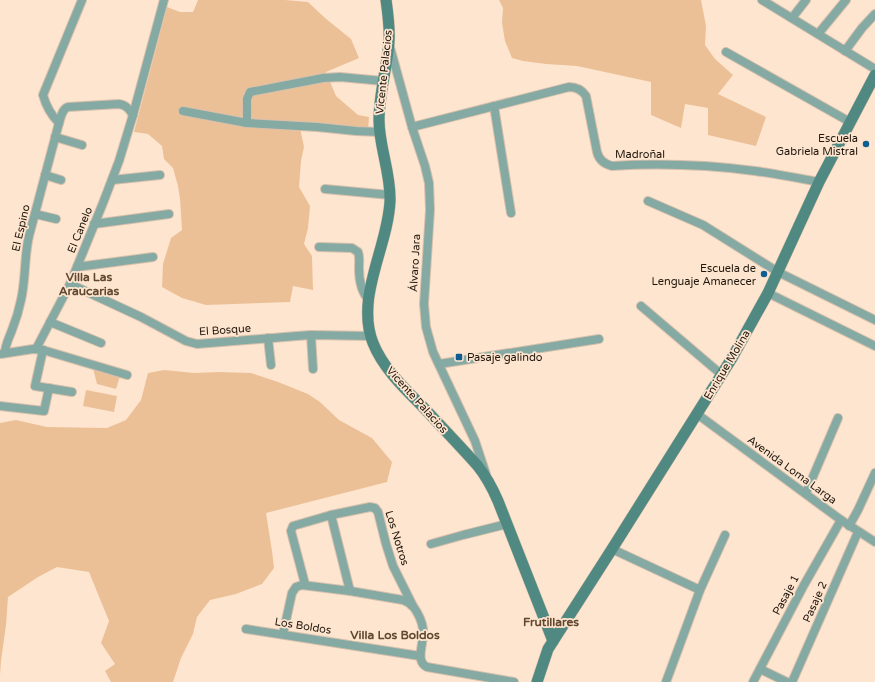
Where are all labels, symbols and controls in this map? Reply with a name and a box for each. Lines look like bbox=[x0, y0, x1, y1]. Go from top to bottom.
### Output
street label: Vicente Palacios bbox=[373, 29, 395, 115]
place label: Escuela Gabriela Mistral bbox=[776, 132, 858, 158]
marker: Escuela Gabriela Mistral bbox=[861, 139, 871, 149]
street label: Madroñal bbox=[615, 148, 665, 161]
street label: El Espino bbox=[9, 203, 33, 253]
street label: El Canelo bbox=[65, 205, 95, 255]
street label: Álvaro Jara bbox=[406, 234, 423, 292]
place label: Escuela de Lenguaje Amanecer bbox=[651, 262, 757, 288]
marker: Escuela de Lenguaje Amanecer bbox=[759, 269, 769, 279]
district label: Villa Las Araucarias bbox=[59, 270, 120, 298]
street label: El Bosque bbox=[199, 322, 251, 338]
street label: Enrique Molina bbox=[701, 328, 753, 402]
place label: Pasaje galindo bbox=[467, 351, 543, 364]
marker: Pasaje galindo bbox=[454, 352, 464, 362]
street label: Vicente Palacios bbox=[384, 364, 450, 436]
street label: Avenida Loma Larga bbox=[745, 433, 839, 507]
street label: Los Notros bbox=[382, 509, 412, 567]
street label: Pasaje 1 bbox=[770, 573, 802, 617]
street label: Pasaje 2 bbox=[800, 579, 830, 625]
street label: Los Boldos bbox=[274, 615, 332, 637]
district label: Frutillares bbox=[523, 615, 579, 629]
district label: Villa Los Boldos bbox=[350, 628, 440, 642]

